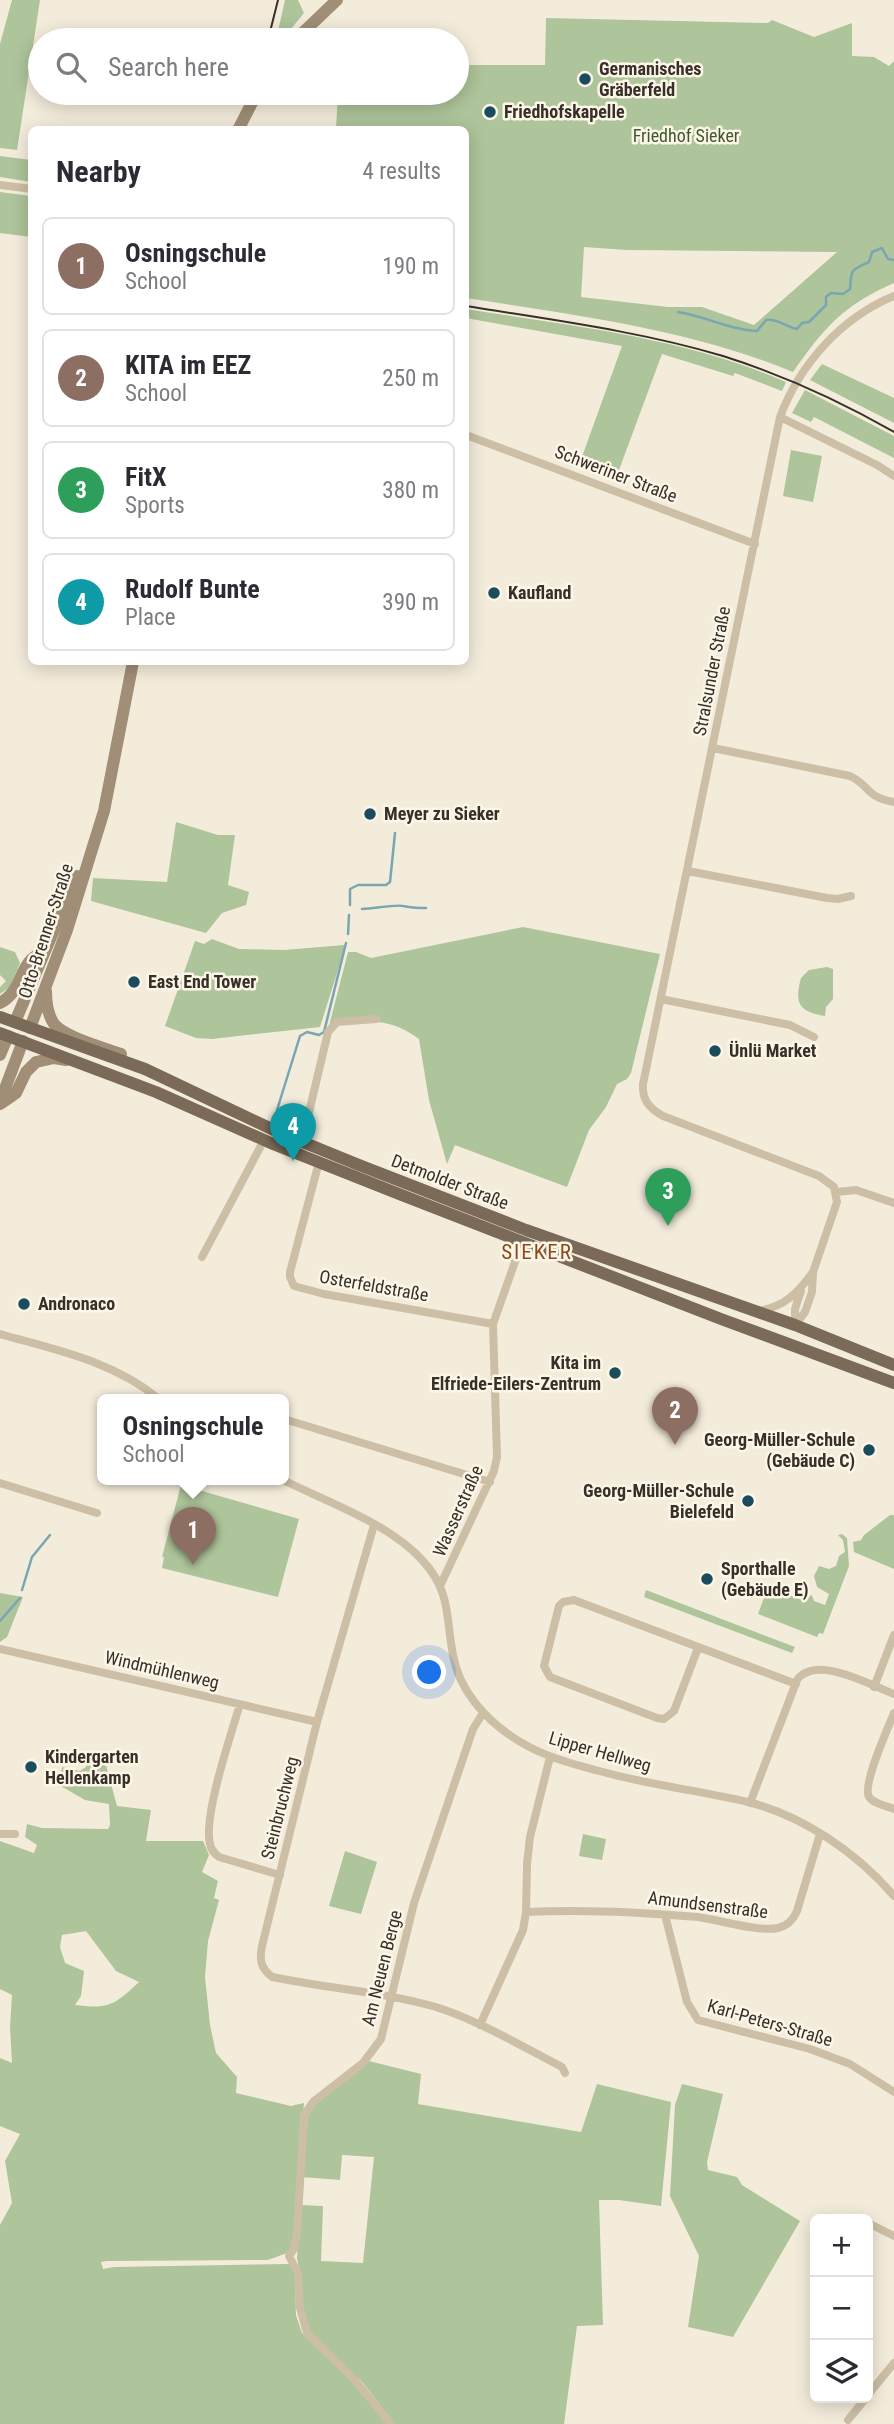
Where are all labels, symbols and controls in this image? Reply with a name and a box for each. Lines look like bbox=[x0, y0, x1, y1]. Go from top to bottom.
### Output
search box bbox=[28, 28, 469, 105]
icon: search bbox=[52, 48, 90, 86]
text: Search here bbox=[108, 52, 229, 82]
place label: Germanisches Gräberfeld bbox=[599, 58, 701, 100]
marker: Germanisches Gräberfeld bbox=[577, 71, 593, 87]
place label: Friedhofskapelle bbox=[504, 101, 625, 122]
marker: Friedhofskapelle bbox=[482, 104, 498, 120]
park label: Friedhof Sieker bbox=[633, 125, 740, 146]
text: Nearby bbox=[56, 154, 141, 189]
text: 4 results bbox=[363, 158, 441, 185]
text: Osningschule bbox=[125, 238, 266, 268]
text: 1 bbox=[75, 253, 87, 280]
text: 190 m bbox=[382, 253, 439, 280]
text: School bbox=[125, 268, 187, 295]
text: KITA im EEZ bbox=[125, 350, 251, 380]
text: 2 bbox=[75, 365, 87, 392]
text: 250 m bbox=[382, 365, 439, 392]
text: School bbox=[125, 380, 187, 407]
street label: Schweriner Straße bbox=[552, 441, 680, 506]
text: FitX bbox=[125, 462, 166, 492]
text: 3 bbox=[75, 477, 87, 504]
text: 380 m bbox=[382, 477, 439, 504]
text: Sports bbox=[125, 492, 185, 519]
text: Rudolf Bunte bbox=[125, 574, 260, 604]
place label: Kaufland bbox=[508, 582, 571, 603]
marker: Kaufland bbox=[486, 585, 502, 601]
text: 4 bbox=[75, 589, 87, 616]
text: 390 m bbox=[382, 589, 439, 616]
text: Place bbox=[125, 604, 175, 631]
street label: Stralsunder Straße bbox=[689, 604, 734, 737]
place label: Meyer zu Sieker bbox=[384, 803, 500, 824]
marker: Meyer zu Sieker bbox=[362, 806, 378, 822]
street label: Otto-Brenner-Straße bbox=[14, 861, 77, 1001]
place label: East End Tower bbox=[148, 971, 256, 992]
marker: East End Tower bbox=[126, 974, 142, 990]
place label: Ünlü Market bbox=[729, 1040, 817, 1061]
marker: Ünlü Market bbox=[707, 1043, 723, 1059]
pin: 4 bbox=[270, 1103, 316, 1161]
street label: Detmolder Straße bbox=[389, 1150, 512, 1214]
pin: 3 bbox=[645, 1168, 691, 1226]
district label: SIEKER bbox=[501, 1240, 573, 1264]
street label: Osterfeldstraße bbox=[318, 1266, 430, 1305]
place label: Andronaco bbox=[38, 1293, 115, 1314]
marker: Andronaco bbox=[16, 1296, 32, 1312]
place label: Kita im Elfriede-Eilers-Zentrum bbox=[431, 1352, 601, 1394]
marker: Kita im Elfriede-Eilers-Zentrum bbox=[607, 1365, 623, 1381]
pin: 2 bbox=[652, 1387, 698, 1445]
popup bbox=[97, 1394, 289, 1485]
text: Osningschule bbox=[122, 1411, 264, 1441]
place label: Georg-Müller-Schule (Gebäude C) bbox=[704, 1429, 855, 1472]
text: School bbox=[122, 1441, 184, 1468]
marker: Georg-Müller-Schule (Gebäude C) bbox=[861, 1442, 877, 1458]
street label: Wasserstraße bbox=[428, 1462, 487, 1560]
place label: Georg-Müller-Schule Bielefeld bbox=[583, 1480, 734, 1522]
marker: Georg-Müller-Schule Bielefeld bbox=[740, 1493, 756, 1509]
pin: 1 bbox=[170, 1507, 216, 1565]
place label: Sporthalle (Gebäude E) bbox=[721, 1558, 809, 1601]
marker: Sporthalle (Gebäude E) bbox=[699, 1571, 715, 1587]
street label: Windmühlenweg bbox=[103, 1646, 221, 1693]
your location bbox=[412, 1655, 446, 1689]
street label: Lipper Hellweg bbox=[547, 1727, 654, 1776]
place label: Kindergarten Hellenkamp bbox=[45, 1746, 139, 1788]
street label: Steinbruchweg bbox=[257, 1754, 302, 1861]
marker: Kindergarten Hellenkamp bbox=[23, 1759, 39, 1775]
street label: Amundsenstraße bbox=[647, 1887, 769, 1922]
street label: Am Neuen Berge bbox=[357, 1908, 406, 2028]
street label: Karl-Peters-Straße bbox=[705, 1995, 835, 2050]
map controls bbox=[810, 2214, 873, 2403]
button: + bbox=[810, 2214, 873, 2277]
button: − bbox=[810, 2277, 873, 2340]
button: layers bbox=[810, 2340, 873, 2403]

